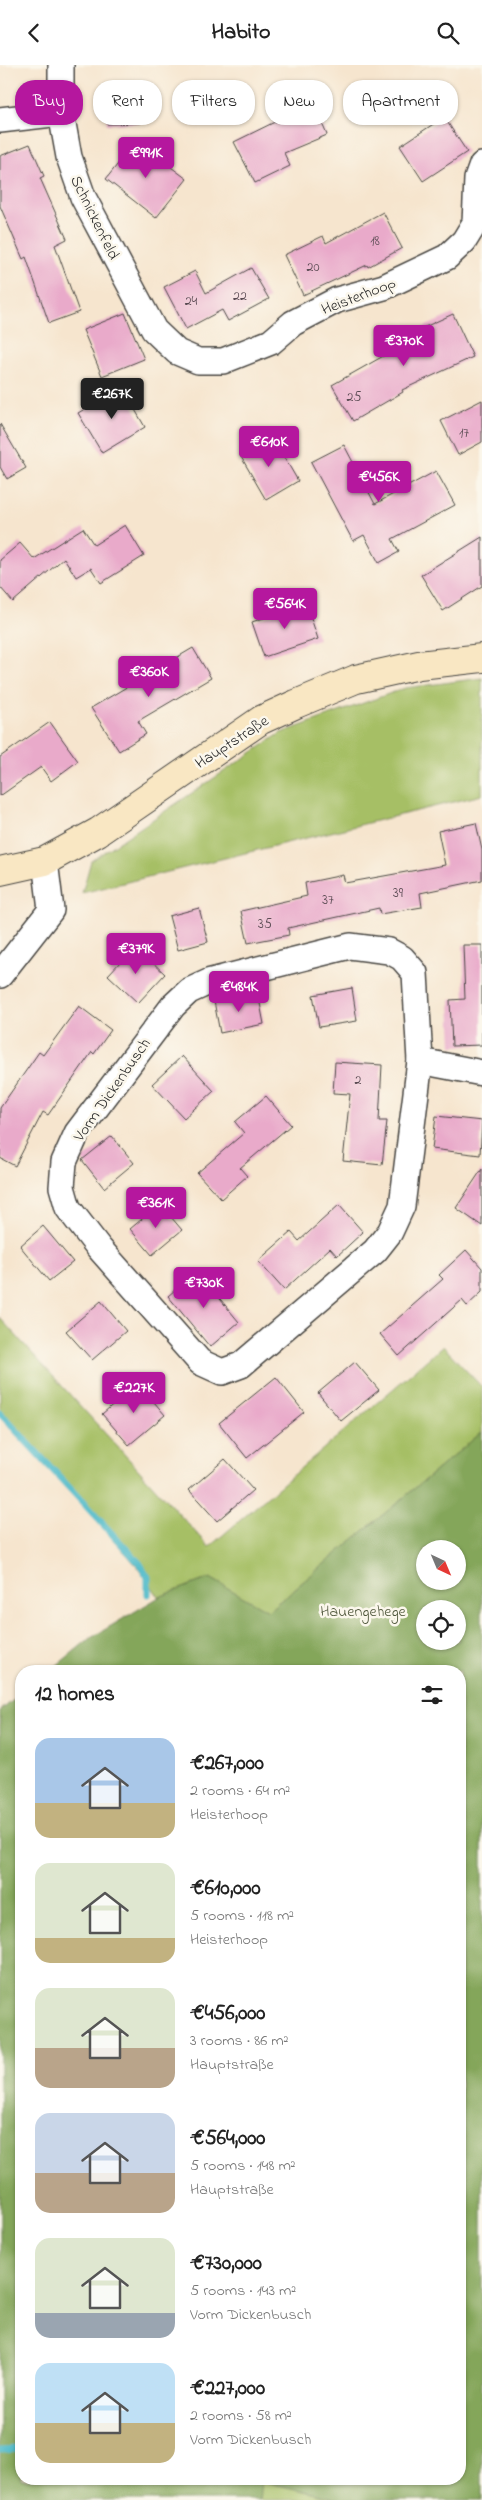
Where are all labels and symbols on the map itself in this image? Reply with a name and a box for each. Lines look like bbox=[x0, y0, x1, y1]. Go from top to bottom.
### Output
pin: €991K bbox=[111, 137, 181, 179]
street label: Schnickenfeld bbox=[63, 172, 125, 264]
house number: 18 bbox=[370, 231, 380, 252]
house number: 20 bbox=[306, 257, 320, 278]
street label: Heisterhoop bbox=[318, 272, 400, 322]
house number: 22 bbox=[233, 286, 247, 307]
house number: 24 bbox=[185, 291, 198, 312]
pin: €370K bbox=[369, 325, 439, 367]
pin: €267K bbox=[77, 377, 147, 420]
house number: 25 bbox=[347, 387, 361, 408]
house number: 17 bbox=[459, 423, 469, 444]
pin: €610K bbox=[234, 425, 304, 468]
pin: €456K bbox=[344, 461, 414, 503]
pin: €564K bbox=[250, 587, 320, 630]
pin: €360K bbox=[114, 655, 184, 698]
street label: Hauptstraße bbox=[190, 709, 274, 776]
house number: 39 bbox=[393, 883, 404, 904]
house number: 37 bbox=[322, 890, 334, 911]
house number: 35 bbox=[258, 914, 272, 935]
pin: €379K bbox=[101, 933, 171, 975]
pin: €484K bbox=[204, 971, 274, 1013]
street label: Vorm Dickenbusch bbox=[67, 1034, 157, 1148]
house number: 2 bbox=[355, 1070, 362, 1091]
pin: €361K bbox=[121, 1187, 191, 1229]
pin: €730K bbox=[169, 1267, 239, 1309]
pin: €227K bbox=[99, 1371, 169, 1414]
north arrow bbox=[416, 1540, 466, 1590]
park label: Hauengehege bbox=[320, 1600, 407, 1624]

